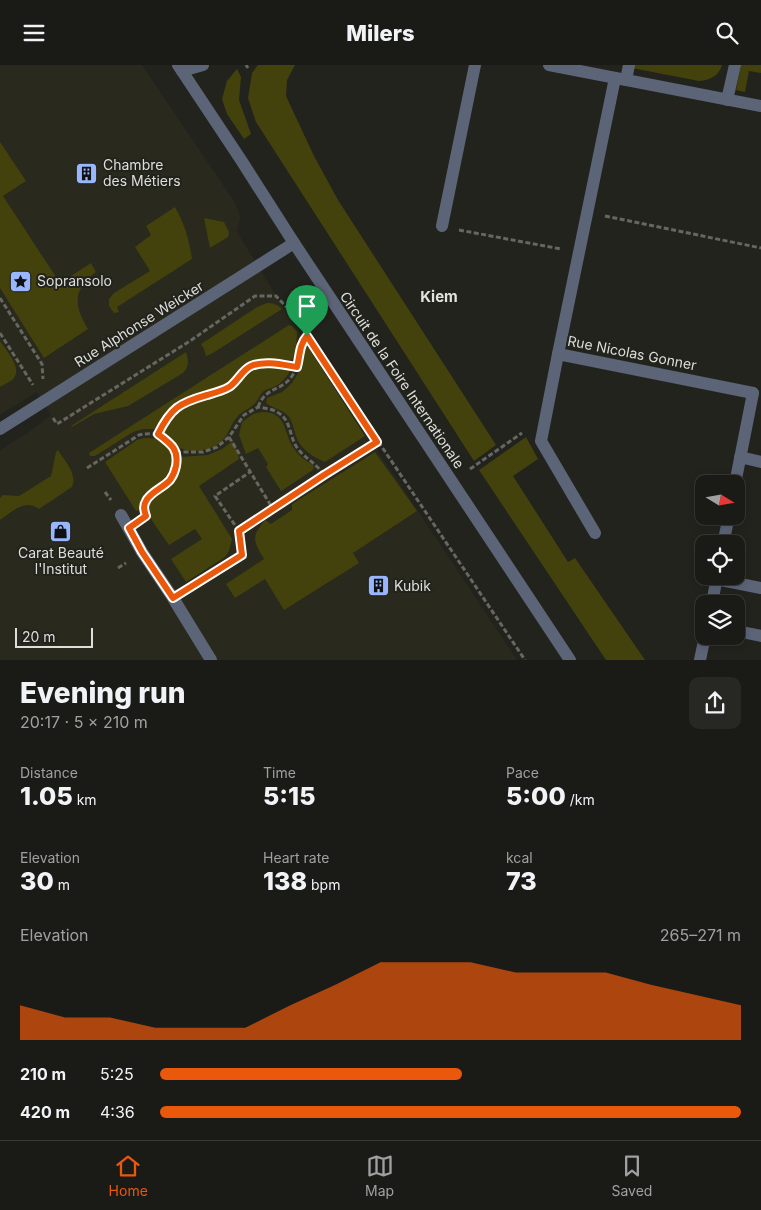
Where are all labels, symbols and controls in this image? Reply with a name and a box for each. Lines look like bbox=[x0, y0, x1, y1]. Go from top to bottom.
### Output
icon: menu bbox=[20, 19, 48, 47]
icon: search bbox=[713, 19, 741, 47]
text: Milers bbox=[346, 20, 415, 46]
place label: Chambre des Métiers bbox=[103, 156, 181, 189]
building icon: Chambre des Métiers bbox=[75, 161, 99, 185]
place icon: Sopransolo bbox=[9, 269, 33, 293]
place label: Sopransolo bbox=[37, 272, 112, 289]
street label: Rue Alphonse Weicker bbox=[71, 277, 206, 370]
pin bbox=[286, 285, 328, 336]
district label: Kiem bbox=[420, 287, 458, 306]
street label: Circuit de la Foire Internationale bbox=[337, 288, 468, 471]
icon: arrive bbox=[293, 292, 321, 320]
street label: Rue Nicolas Gonner bbox=[566, 332, 698, 373]
north arrow bbox=[695, 475, 745, 525]
map controls bbox=[695, 475, 745, 645]
shop icon: Carat Beauté l'Institut bbox=[49, 519, 73, 543]
button: locate bbox=[695, 535, 745, 585]
place label: Carat Beauté l'Institut bbox=[18, 544, 104, 577]
building icon: Kubik bbox=[366, 574, 390, 598]
place label: Kubik bbox=[394, 577, 431, 594]
button: layers bbox=[695, 595, 745, 645]
scale bar bbox=[15, 625, 92, 648]
text: 20 m bbox=[22, 628, 56, 645]
text: Evening run bbox=[20, 676, 186, 710]
button: share bbox=[689, 677, 741, 729]
text: 20:17 · 5 × 210 m bbox=[20, 712, 148, 732]
text: Distance bbox=[20, 764, 78, 781]
text: Time bbox=[263, 764, 296, 781]
text: Pace bbox=[506, 764, 539, 781]
text: 1.05 bbox=[20, 781, 73, 811]
text: 5:15 bbox=[263, 781, 315, 811]
text: 5:00 bbox=[506, 781, 566, 811]
text: km bbox=[73, 791, 97, 808]
text: /km bbox=[566, 791, 595, 808]
text: Elevation bbox=[20, 849, 80, 866]
text: Heart rate bbox=[263, 849, 329, 866]
text: kcal bbox=[506, 849, 533, 866]
text: 30 bbox=[20, 866, 54, 896]
text: 138 bbox=[263, 866, 307, 896]
text: 73 bbox=[506, 866, 537, 896]
text: m bbox=[54, 876, 70, 893]
text: bpm bbox=[307, 876, 340, 893]
text: Elevation bbox=[20, 925, 89, 945]
text: 265–271 m bbox=[660, 925, 741, 945]
text: 210 m bbox=[20, 1064, 66, 1084]
text: 5:25 bbox=[100, 1064, 134, 1084]
text: 420 m bbox=[20, 1102, 70, 1122]
text: 4:36 bbox=[100, 1102, 135, 1122]
tab: Home bbox=[109, 1152, 148, 1199]
tab: Map bbox=[365, 1152, 394, 1199]
tab: Saved bbox=[611, 1152, 652, 1199]

